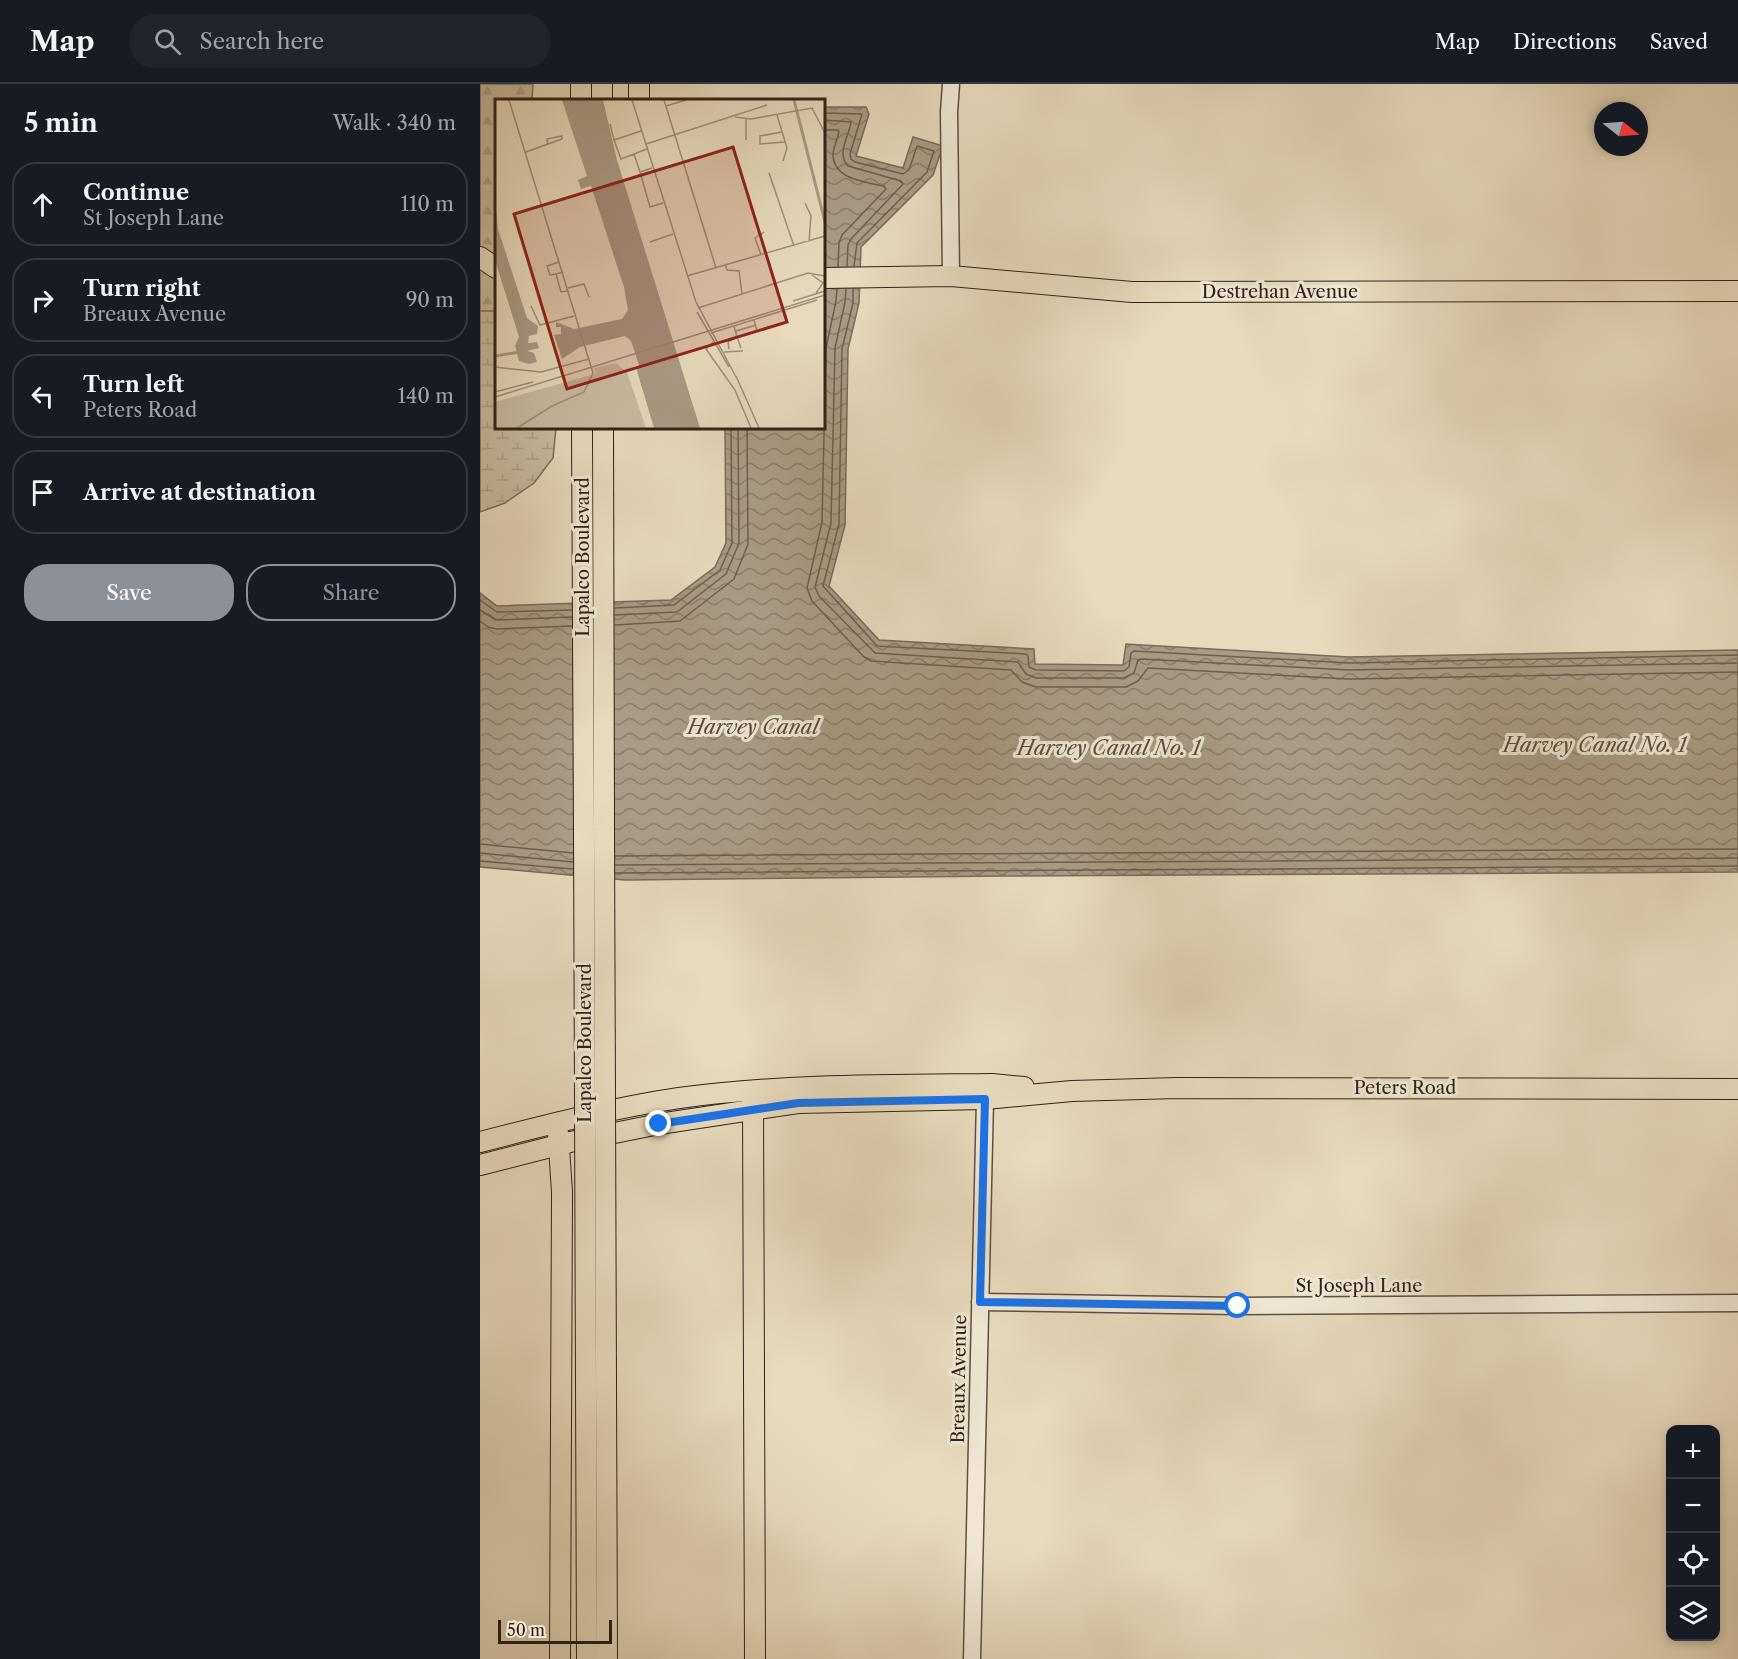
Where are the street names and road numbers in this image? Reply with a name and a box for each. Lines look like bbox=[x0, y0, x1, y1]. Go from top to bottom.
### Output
street label: Destrehan Avenue bbox=[1202, 281, 1358, 303]
street label: Lapalco Boulevard bbox=[572, 477, 594, 637]
street label: Lapalco Boulevard bbox=[574, 963, 596, 1123]
street label: Peters Road bbox=[1354, 1077, 1456, 1099]
street label: St Joseph Lane bbox=[1296, 1275, 1422, 1297]
street label: Breaux Avenue bbox=[947, 1314, 971, 1444]

